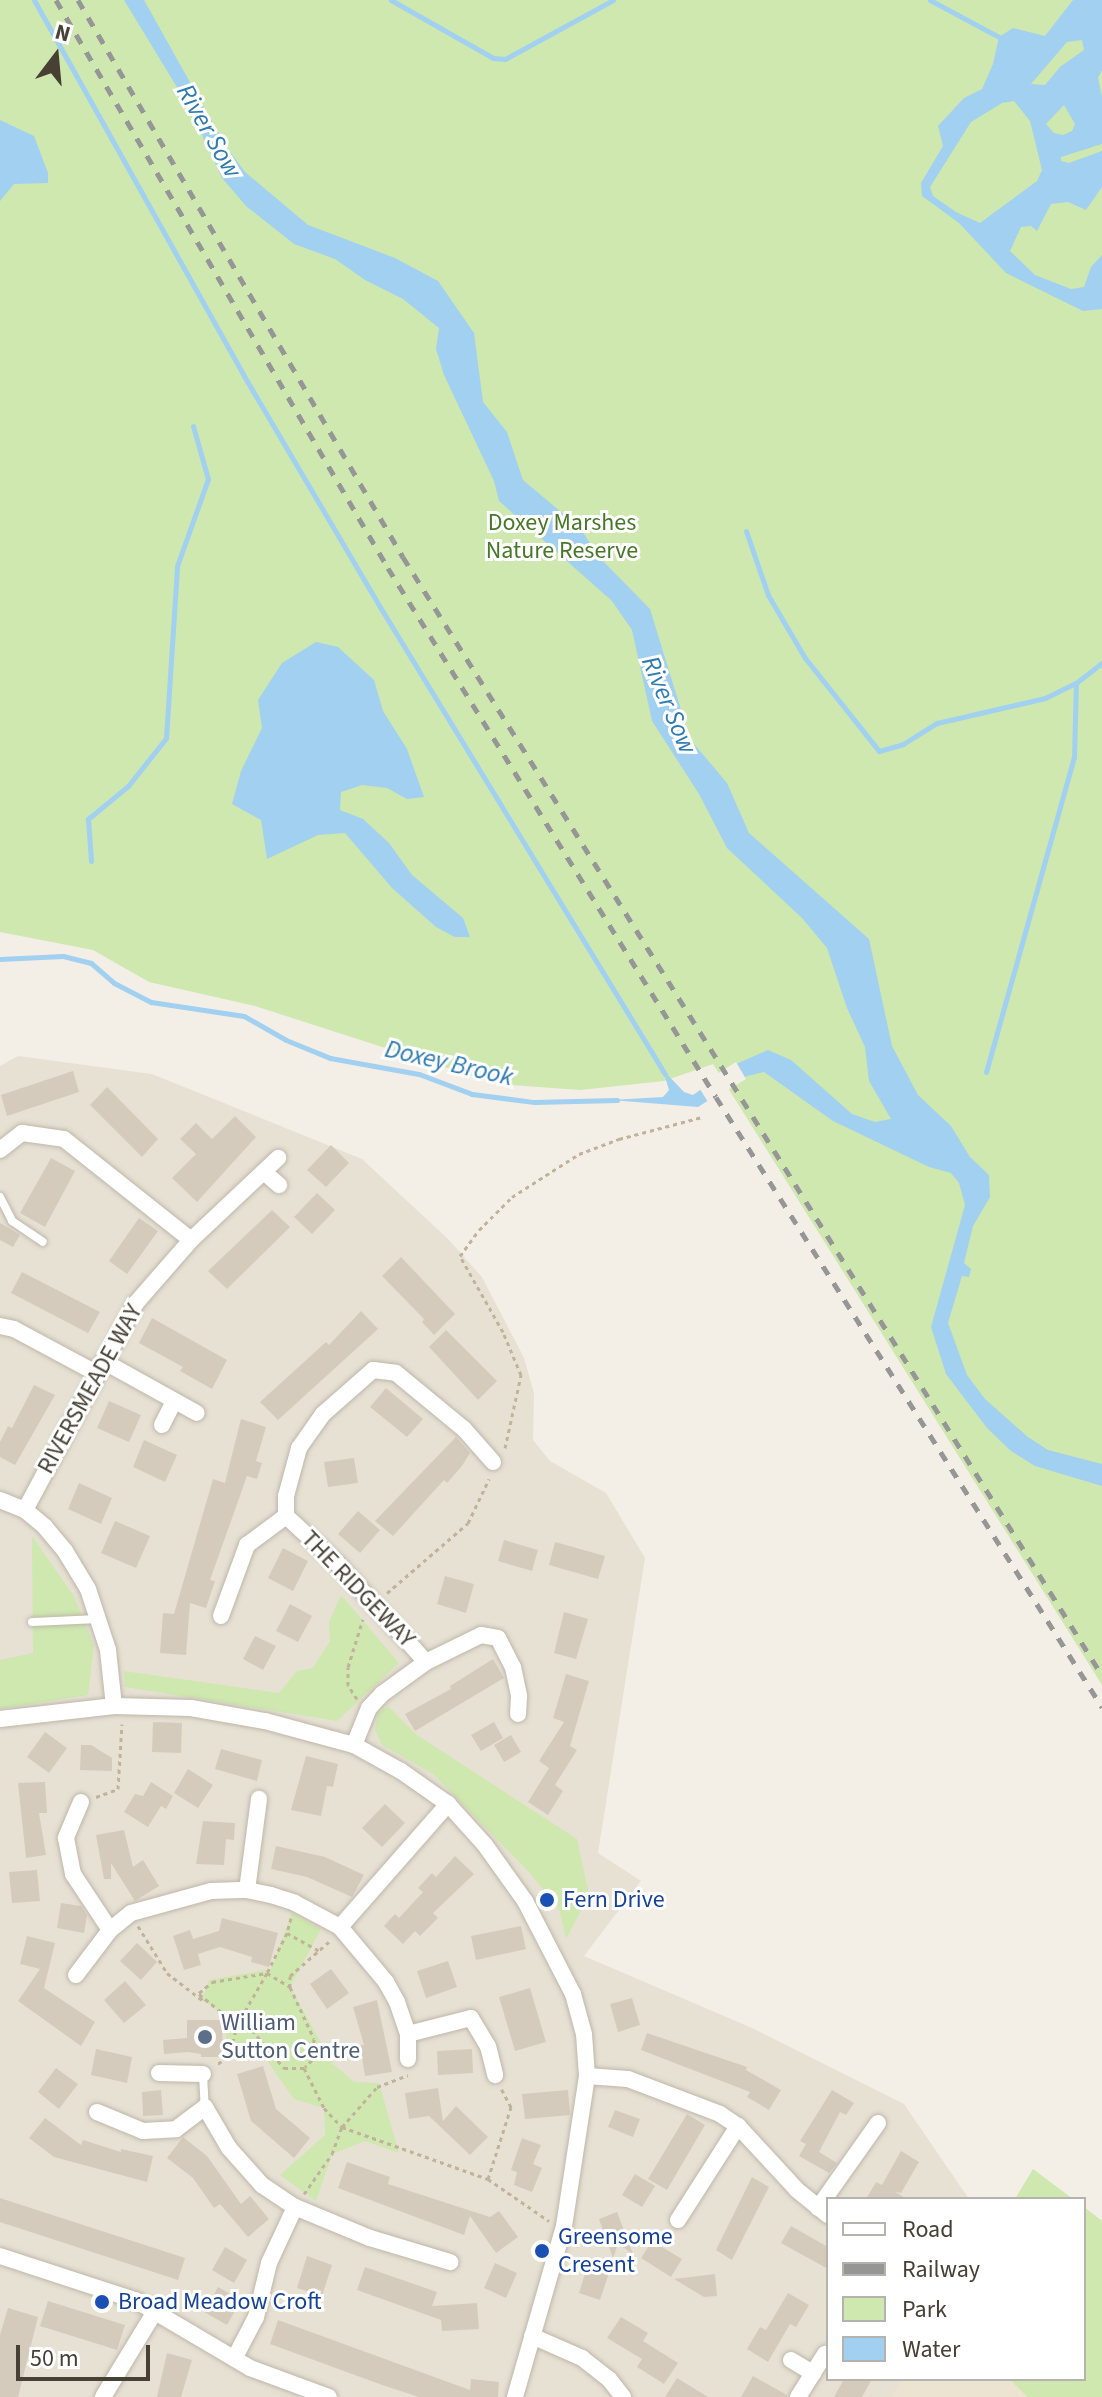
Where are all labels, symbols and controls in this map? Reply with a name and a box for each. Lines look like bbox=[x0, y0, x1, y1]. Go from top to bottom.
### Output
north arrow bbox=[16, 16, 96, 96]
text: N bbox=[51, 16, 74, 50]
water label: River Sow bbox=[170, 78, 248, 184]
park label: Doxey Marshes Nature Reserve bbox=[486, 509, 638, 565]
water label: River Sow bbox=[634, 651, 704, 759]
water label: Doxey Brook bbox=[382, 1033, 516, 1093]
street label: RIVERSMEADE WAY bbox=[31, 1299, 149, 1479]
street label: THE RIDGEWAY bbox=[295, 1525, 421, 1653]
place label: Fern Drive bbox=[563, 1886, 665, 1914]
marker: Fern Drive bbox=[538, 1891, 556, 1909]
place label: William Sutton Centre bbox=[221, 2009, 360, 2065]
marker: William Sutton Centre bbox=[196, 2028, 214, 2046]
legend bbox=[826, 2197, 1086, 2381]
text: Road bbox=[902, 2212, 954, 2247]
place label: Greensome Cresent bbox=[558, 2223, 673, 2279]
marker: Greensome Cresent bbox=[533, 2242, 551, 2260]
text: Railway bbox=[902, 2252, 980, 2287]
place label: Broad Meadow Croft bbox=[118, 2288, 322, 2316]
text: Park bbox=[902, 2292, 947, 2327]
marker: Broad Meadow Croft bbox=[93, 2293, 111, 2311]
scale bar bbox=[20, 2329, 154, 2379]
text: Water bbox=[902, 2332, 960, 2367]
text: 50 m bbox=[30, 2341, 79, 2376]

